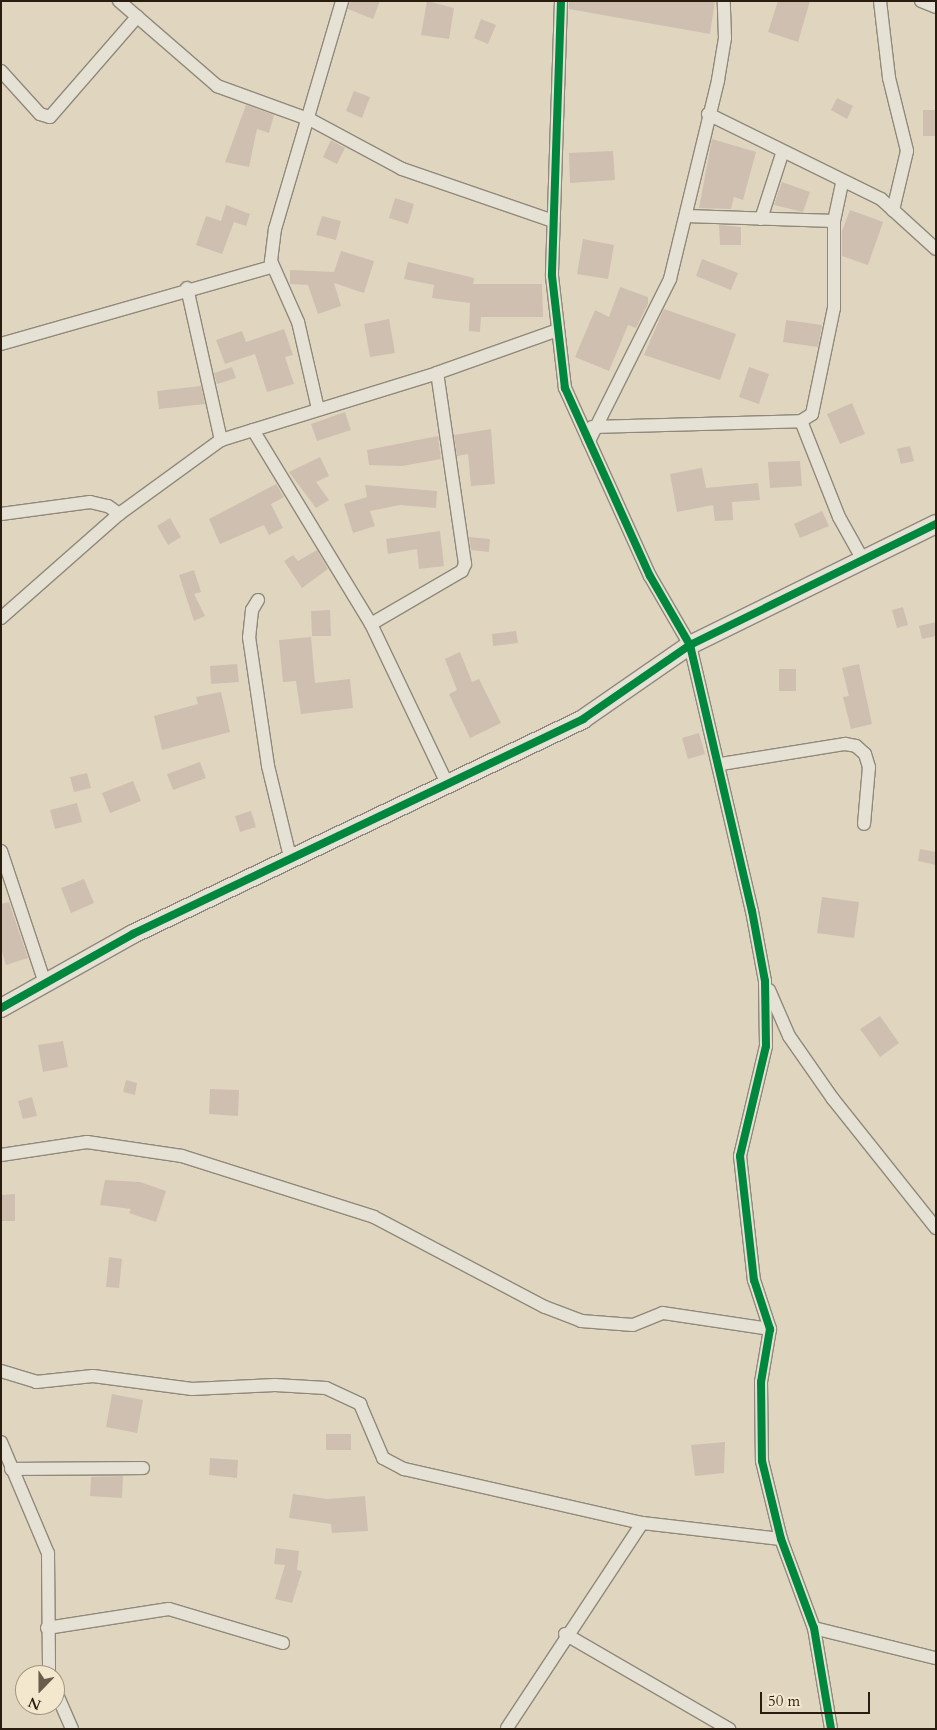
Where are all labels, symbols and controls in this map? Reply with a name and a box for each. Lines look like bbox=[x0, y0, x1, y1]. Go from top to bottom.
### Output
north arrow bbox=[15, 1665, 65, 1715]
scale bar bbox=[762, 1682, 872, 1714]
text: 50 m bbox=[768, 1691, 800, 1711]
text: N bbox=[25, 1692, 44, 1715]

